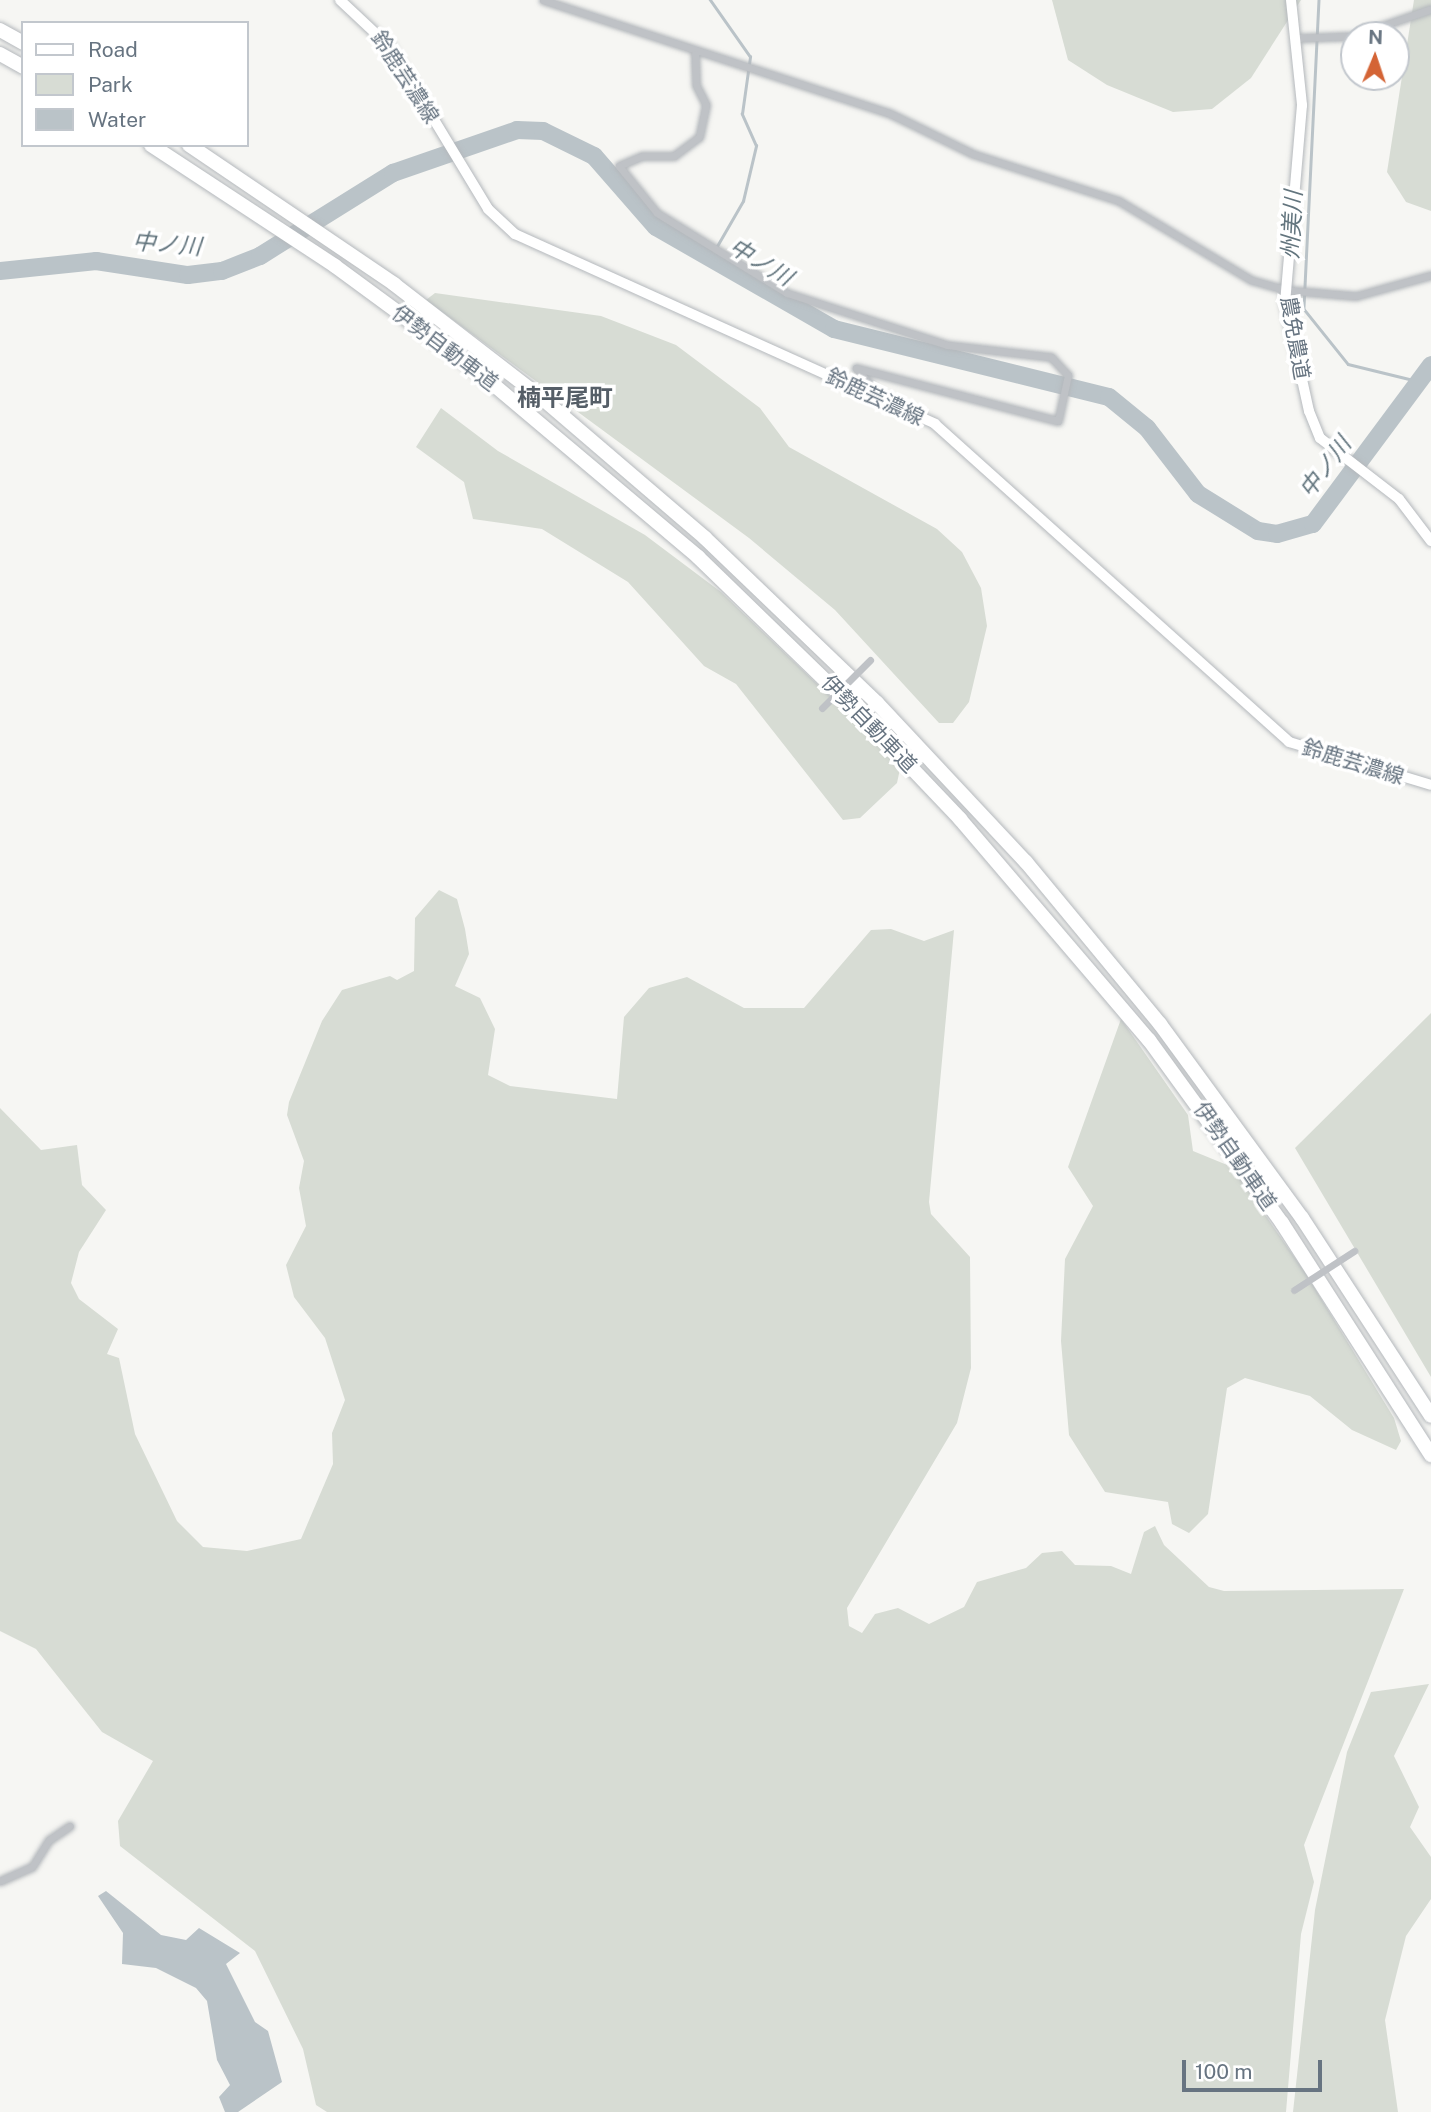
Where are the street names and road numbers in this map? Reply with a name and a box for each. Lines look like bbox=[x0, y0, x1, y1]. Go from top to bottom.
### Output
street label: 鈴鹿芸濃線 bbox=[366, 26, 444, 128]
street label: 農免農道 bbox=[1275, 294, 1315, 382]
street label: 伊勢自動車道 bbox=[387, 300, 503, 396]
street label: 鈴鹿芸濃線 bbox=[822, 363, 928, 431]
street label: 伊勢自動車道 bbox=[816, 670, 922, 778]
street label: 鈴鹿芸濃線 bbox=[1299, 735, 1407, 789]
street label: 伊勢自動車道 bbox=[1189, 1097, 1281, 1215]

